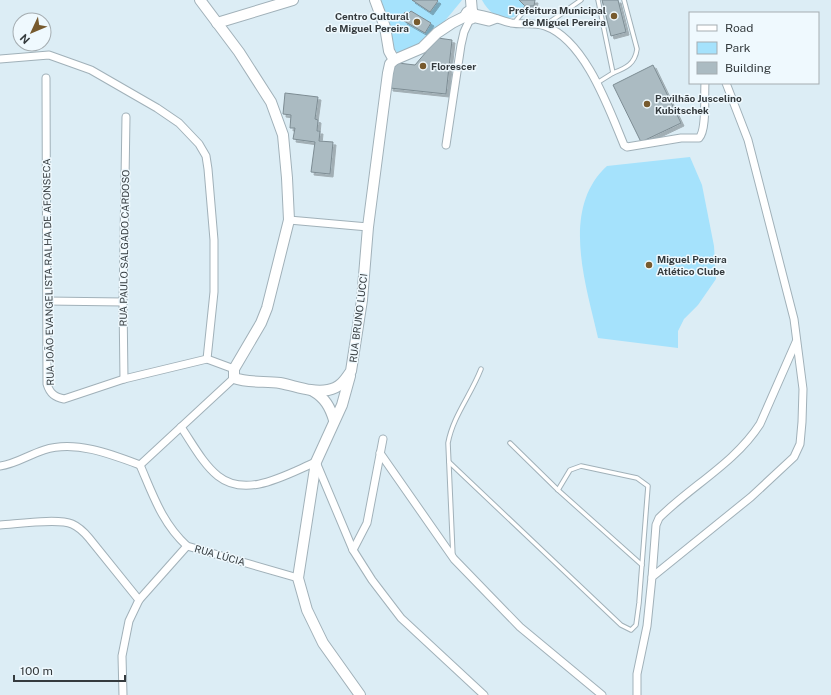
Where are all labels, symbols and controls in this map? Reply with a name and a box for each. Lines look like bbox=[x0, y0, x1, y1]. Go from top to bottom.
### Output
place label: Prefeitura Municipal de Miguel Pereira bbox=[508, 4, 606, 28]
place label: Centro Cultural de Miguel Pereira bbox=[325, 10, 409, 34]
marker: Prefeitura Municipal de Miguel Pereira bbox=[609, 11, 619, 21]
north arrow bbox=[12, 12, 52, 52]
legend bbox=[689, 12, 819, 84]
marker: Centro Cultural de Miguel Pereira bbox=[412, 17, 422, 27]
text: Road bbox=[725, 21, 753, 35]
text: N bbox=[18, 32, 32, 46]
text: Park bbox=[725, 41, 751, 55]
place label: Florescer bbox=[431, 60, 476, 72]
marker: Florescer bbox=[418, 61, 428, 71]
text: Building bbox=[725, 61, 771, 75]
place label: Pavilhão Juscelino Kubitschek bbox=[655, 92, 742, 116]
marker: Pavilhão Juscelino Kubitschek bbox=[642, 99, 652, 109]
street label: RUA JOÃO EVANGELISTA RALHA DE AFONSECA bbox=[40, 158, 56, 386]
street label: RUA PAULO SALGADO CARDOSO bbox=[117, 170, 131, 326]
place label: Miguel Pereira Atlético Clube bbox=[657, 253, 727, 277]
marker: Miguel Pereira Atlético Clube bbox=[644, 260, 654, 270]
street label: RUA BRUNO LUCCI bbox=[347, 273, 369, 363]
street label: RUA LÚCIA bbox=[193, 542, 247, 568]
scale bar bbox=[14, 657, 125, 683]
text: 100 m bbox=[20, 664, 53, 678]

